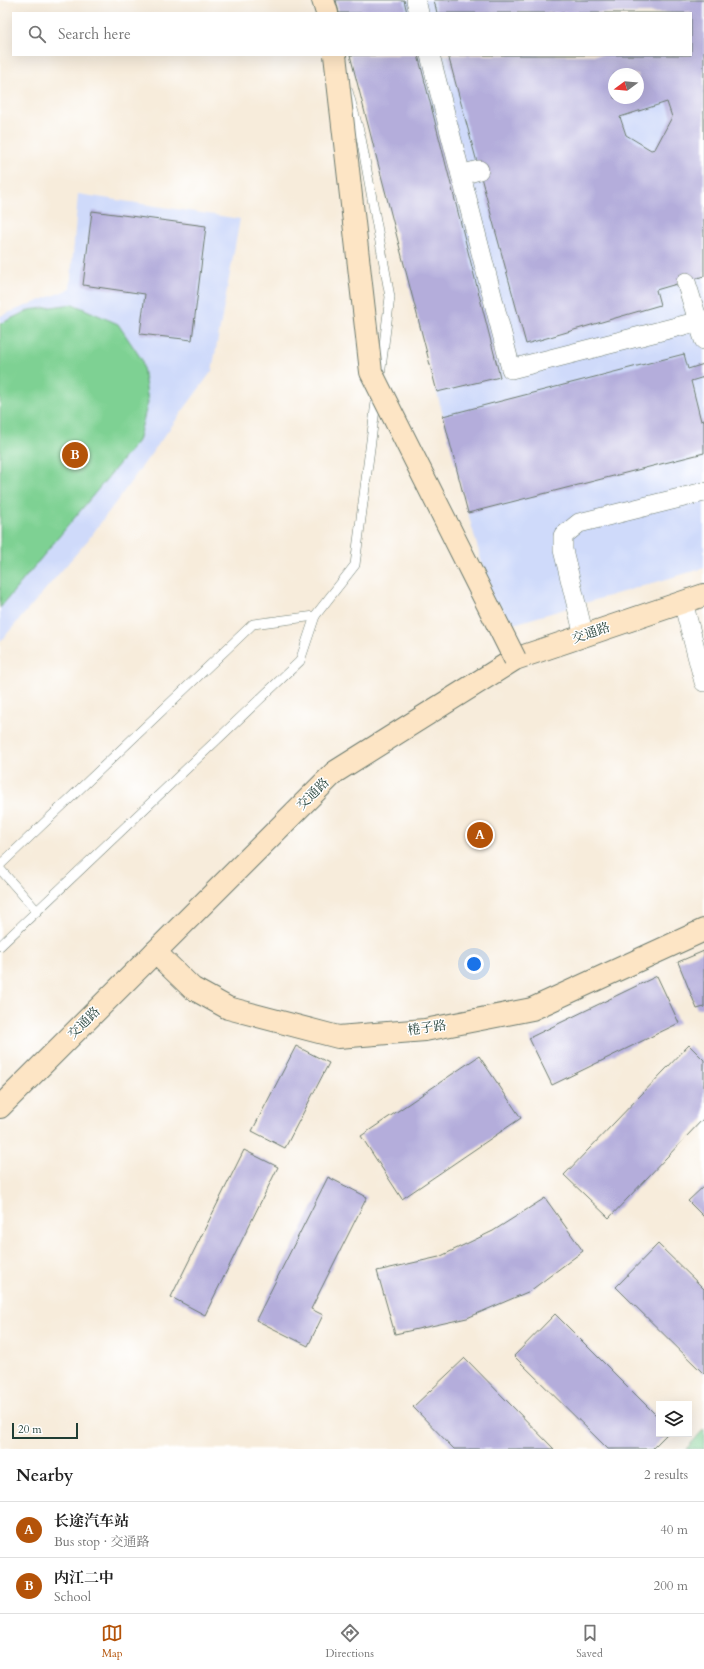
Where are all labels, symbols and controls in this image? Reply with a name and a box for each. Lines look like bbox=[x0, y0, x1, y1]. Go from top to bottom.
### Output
search box bbox=[12, 12, 692, 56]
icon: search bbox=[26, 23, 48, 45]
text: Search here bbox=[58, 24, 131, 44]
north arrow bbox=[608, 68, 644, 104]
pin: B bbox=[62, 440, 88, 470]
street label: 交通路 bbox=[570, 618, 612, 648]
street label: 交通路 bbox=[293, 774, 333, 814]
pin: A bbox=[467, 820, 493, 850]
your location bbox=[464, 954, 484, 974]
street label: 交通路 bbox=[64, 1003, 104, 1043]
street label: 棬子路 bbox=[406, 1016, 448, 1040]
map controls bbox=[656, 1401, 692, 1437]
button: layers bbox=[656, 1401, 692, 1437]
scale bar bbox=[12, 1421, 78, 1440]
text: 20 m bbox=[18, 1422, 42, 1437]
text: Nearby bbox=[16, 1464, 73, 1487]
text: 2 results bbox=[644, 1466, 688, 1484]
text: 长途汽车站 bbox=[54, 1511, 129, 1531]
text: A bbox=[24, 1521, 34, 1539]
text: 40 m bbox=[660, 1521, 688, 1539]
text: Bus stop · 交通路 bbox=[54, 1533, 150, 1551]
text: 内江二中 bbox=[54, 1568, 114, 1588]
text: B bbox=[24, 1577, 34, 1595]
text: 200 m bbox=[654, 1577, 688, 1595]
text: School bbox=[54, 1588, 91, 1606]
tab: Map bbox=[101, 1622, 123, 1661]
tab: Directions bbox=[325, 1622, 374, 1661]
tab: Saved bbox=[576, 1622, 603, 1661]

